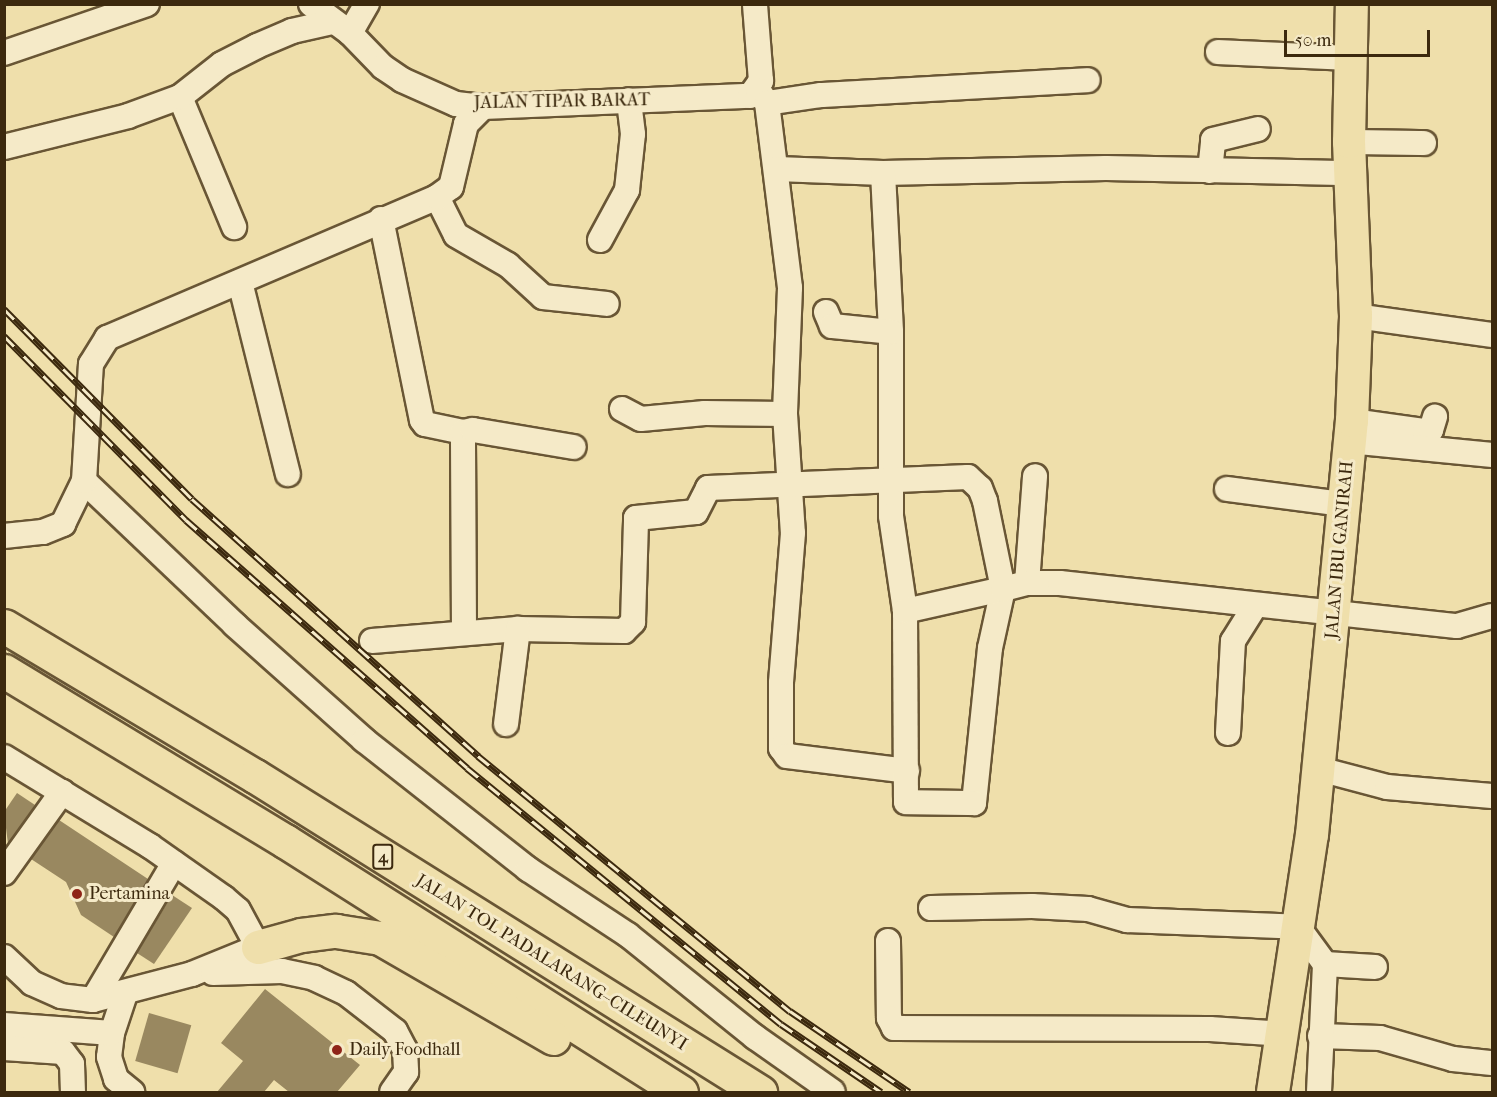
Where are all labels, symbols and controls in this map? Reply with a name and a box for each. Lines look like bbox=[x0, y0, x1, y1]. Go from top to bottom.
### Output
scale bar bbox=[1287, 18, 1432, 56]
text: 50 m bbox=[1295, 30, 1331, 51]
street label: JALAN TIPAR BARAT bbox=[474, 90, 650, 114]
street label: JALAN IBU GANIRAH bbox=[1321, 460, 1359, 640]
road number: 4 bbox=[371, 844, 395, 870]
street label: JALAN TOL PADALARANG–CILEUNYI bbox=[411, 870, 691, 1056]
place label: Pertamina bbox=[89, 883, 170, 905]
marker: Pertamina bbox=[70, 887, 84, 901]
place label: Daily Foodhall bbox=[349, 1039, 460, 1061]
marker: Daily Foodhall bbox=[330, 1043, 344, 1057]

